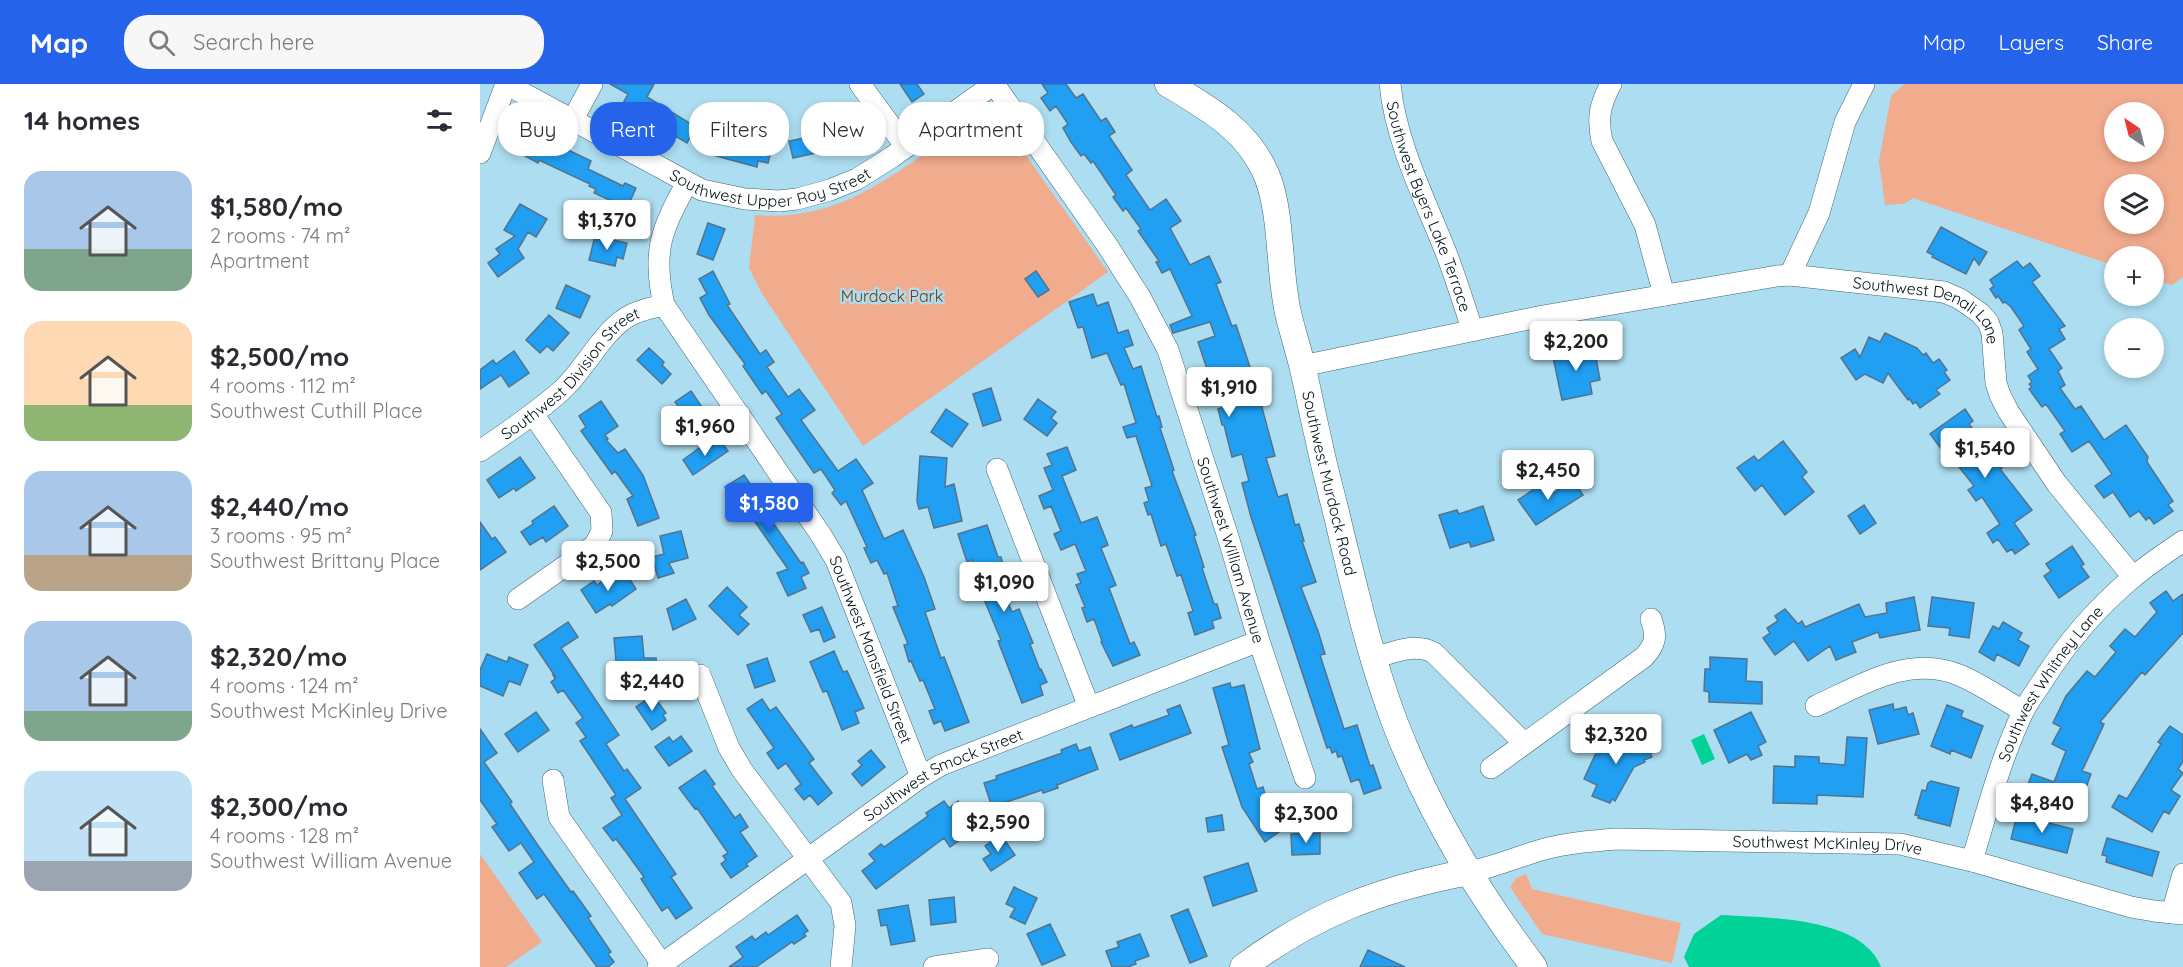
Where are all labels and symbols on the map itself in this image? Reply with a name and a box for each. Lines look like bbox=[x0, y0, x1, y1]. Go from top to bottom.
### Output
street label: Southwest Byers Lake Terrace bbox=[1382, 99, 1476, 314]
north arrow bbox=[2104, 102, 2164, 162]
street label: Southwest Upper Roy Street bbox=[666, 158, 874, 180]
text: Southwest Upper Roy Street bbox=[666, 163, 874, 211]
pin: $1,370 bbox=[558, 200, 656, 251]
street label: Southwest Denali Lane bbox=[1852, 272, 2003, 345]
park label: Murdock Park bbox=[841, 286, 943, 306]
street label: Southwest Division Street bbox=[497, 303, 642, 444]
pin: $2,200 bbox=[1527, 321, 1625, 372]
pin: $1,910 bbox=[1180, 367, 1278, 418]
street label: Southwest Murdock Road bbox=[1298, 389, 1361, 578]
pin: $1,960 bbox=[656, 406, 754, 457]
pin: $1,540 bbox=[1936, 428, 2034, 479]
pin: $2,450 bbox=[1499, 450, 1597, 501]
street label: Southwest William Avenue bbox=[1193, 454, 1269, 646]
pin: $1,580 bbox=[720, 483, 818, 534]
pin: $2,500 bbox=[559, 541, 657, 592]
street label: Southwest Mansfield Street bbox=[825, 553, 917, 746]
pin: $1,090 bbox=[955, 562, 1053, 613]
street label: Southwest Whitney Lane bbox=[1994, 601, 2107, 764]
pin: $2,440 bbox=[603, 661, 701, 712]
pin: $2,320 bbox=[1567, 714, 1665, 765]
street label: Southwest Smock Street bbox=[859, 724, 1025, 825]
pin: $4,840 bbox=[1993, 783, 2091, 834]
pin: $2,300 bbox=[1257, 793, 1355, 844]
pin: $2,590 bbox=[949, 802, 1047, 853]
street label: Southwest McKinley Drive bbox=[1732, 831, 1925, 859]

